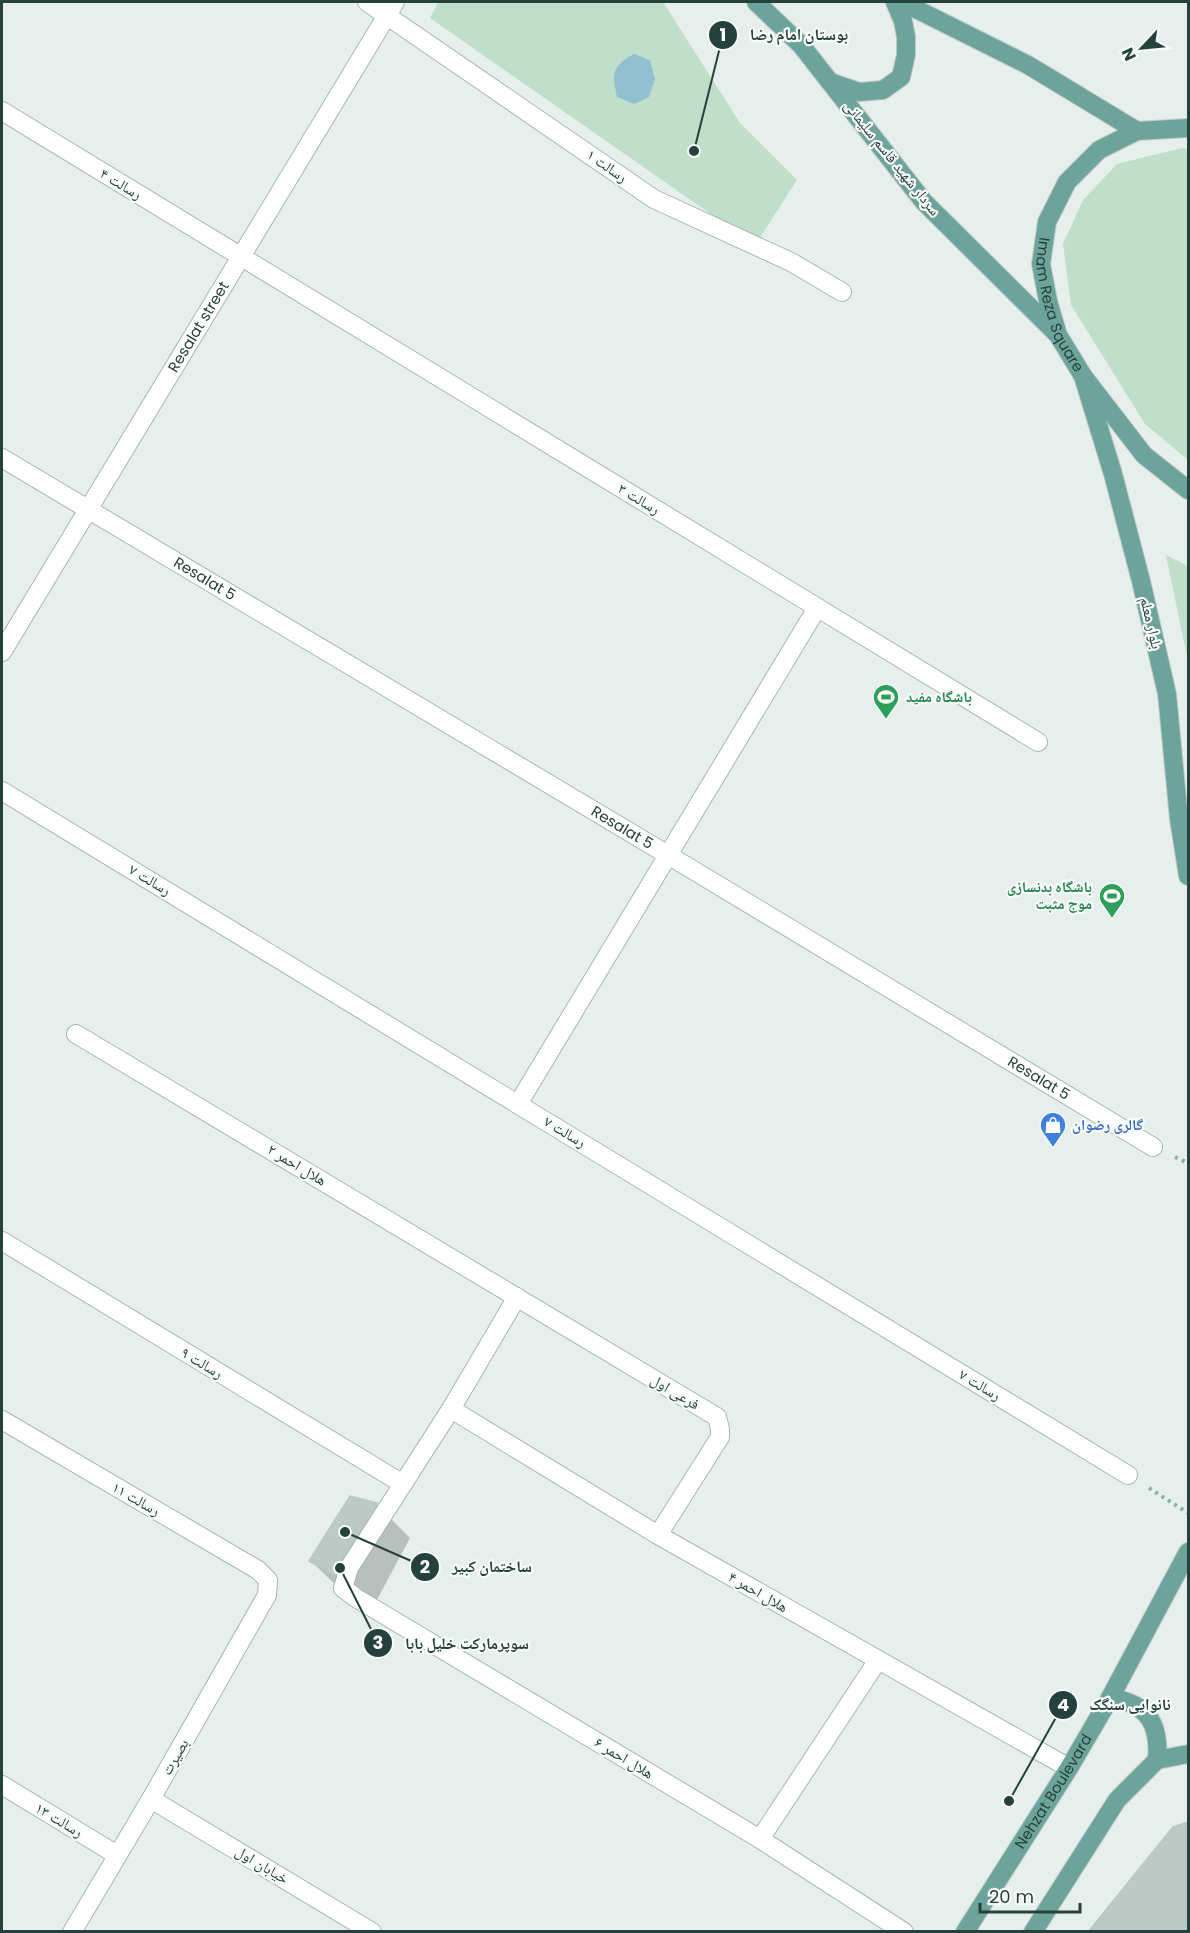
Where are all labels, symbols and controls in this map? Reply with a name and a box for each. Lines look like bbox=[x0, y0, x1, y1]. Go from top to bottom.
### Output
callout: بوستان امام رضا bbox=[708, 18, 860, 52]
north arrow bbox=[1112, 18, 1172, 78]
text: 1 bbox=[720, 22, 726, 47]
text: بوستان امام رضا bbox=[750, 23, 848, 46]
text: N bbox=[1116, 44, 1142, 65]
street label: سردار شهید قاسم سلیمانی bbox=[839, 96, 946, 220]
street label: رسالت ۱ bbox=[583, 144, 632, 187]
street label: رسالت ۴ bbox=[96, 163, 146, 204]
street label: Imam Reza Square bbox=[1031, 236, 1089, 376]
street label: Resalat street bbox=[163, 277, 234, 376]
street label: رسالت ۳ bbox=[614, 478, 664, 519]
street label: Resalat 5 bbox=[170, 552, 240, 605]
street label: بلوار معلم bbox=[1135, 595, 1168, 651]
sports icon: باشگاه مفید bbox=[871, 682, 901, 720]
place label: باشگاه مفید bbox=[906, 686, 972, 707]
street label: Resalat 5 bbox=[587, 801, 658, 854]
street label: رسالت ۷ bbox=[125, 859, 175, 900]
place label: باشگاه بدنسازی موج مثبت bbox=[1007, 876, 1092, 914]
sports icon: باشگاه بدنسازی موج مثبت bbox=[1097, 881, 1127, 919]
street label: Resalat 5 bbox=[1004, 1051, 1074, 1105]
shop icon: گالری رضوان bbox=[1038, 1110, 1068, 1148]
street label: رسالت ۷ bbox=[540, 1111, 590, 1152]
place label: گالری رضوان bbox=[1072, 1114, 1143, 1135]
street label: هلال احمر ۲ bbox=[264, 1139, 331, 1191]
street label: رسالت ۹ bbox=[177, 1342, 227, 1383]
street label: رسالت ۷ bbox=[955, 1364, 1005, 1405]
street label: فرعی اول bbox=[647, 1369, 704, 1414]
street label: رسالت ۱۱ bbox=[108, 1476, 164, 1521]
callout: ساختمان کبیر bbox=[410, 1550, 544, 1584]
text: 2 bbox=[420, 1554, 430, 1579]
text: ساختمان کبیر bbox=[451, 1555, 532, 1578]
street label: هلال احمر ۴ bbox=[724, 1566, 792, 1617]
callout: سوپرمارکت خلیل بابا bbox=[363, 1626, 541, 1660]
text: 3 bbox=[373, 1630, 383, 1655]
text: سوپرمارکت خلیل بابا bbox=[405, 1632, 529, 1655]
callout: نانوایی سنگک bbox=[1048, 1688, 1183, 1722]
text: 4 bbox=[1057, 1692, 1069, 1717]
text: نانوایی سنگک bbox=[1089, 1693, 1171, 1716]
street label: Nehzat Boulevard bbox=[1009, 1730, 1097, 1853]
street label: هلال احمر ۶ bbox=[591, 1732, 658, 1784]
street label: بصیرت bbox=[156, 1735, 193, 1779]
street label: رسالت ۱۳ bbox=[31, 1797, 87, 1842]
street label: خیابان اول bbox=[232, 1840, 293, 1889]
scale bar bbox=[980, 1876, 1080, 1914]
text: 20 m bbox=[989, 1884, 1034, 1909]

